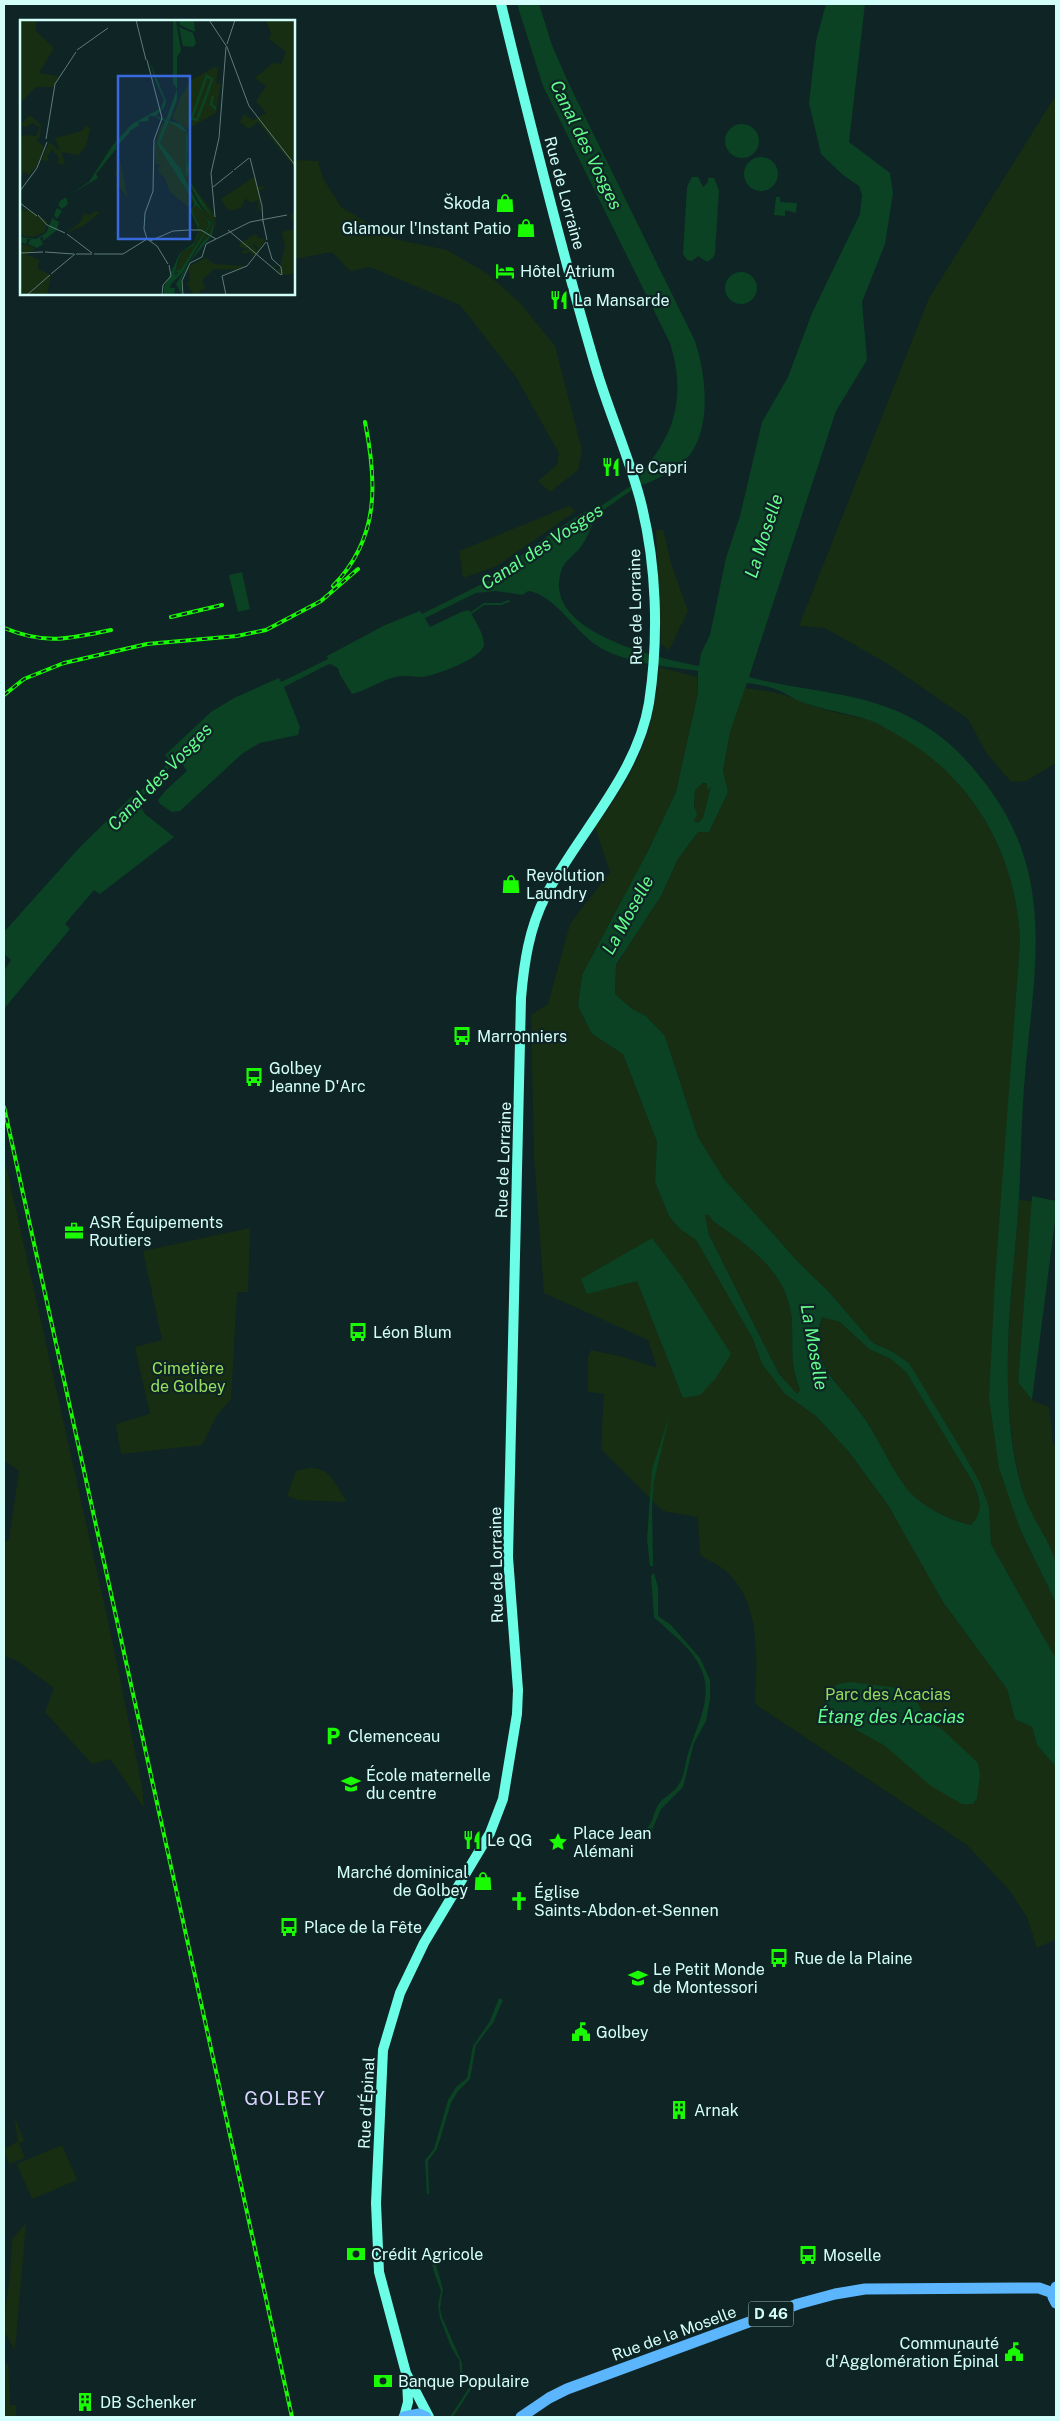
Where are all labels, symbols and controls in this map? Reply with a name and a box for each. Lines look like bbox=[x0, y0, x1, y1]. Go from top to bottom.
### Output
inset map bbox=[20, 20, 295, 295]
water label: Canal des Vosges bbox=[546, 77, 627, 213]
street label: Rue de Lorraine bbox=[540, 134, 589, 252]
shop icon: Škoda bbox=[494, 192, 516, 214]
place label: Škoda bbox=[443, 193, 490, 213]
shop icon: Glamour l'Instant Patio bbox=[515, 217, 537, 239]
place label: Glamour l'Instant Patio bbox=[342, 219, 511, 238]
hotel icon: Hôtel Atrium bbox=[494, 260, 516, 282]
place label: Hôtel Atrium bbox=[520, 262, 615, 281]
restaurant icon: La Mansarde bbox=[548, 289, 570, 311]
place label: La Mansarde bbox=[574, 291, 670, 310]
restaurant icon: Le Capri bbox=[600, 456, 622, 478]
place label: Le Capri bbox=[626, 458, 687, 477]
water label: La Moselle bbox=[740, 491, 787, 580]
water label: Canal des Vosges bbox=[477, 499, 607, 594]
street label: Rue de Lorraine bbox=[625, 549, 646, 665]
water label: Canal des Vosges bbox=[103, 718, 216, 835]
place label: Revolution Laundry bbox=[526, 866, 605, 903]
water label: La Moselle bbox=[597, 871, 658, 958]
shop icon: Revolution Laundry bbox=[500, 873, 522, 895]
bus stop icon: Marronniers bbox=[451, 1025, 473, 1047]
place label: Marronniers bbox=[477, 1027, 567, 1046]
place label: Golbey Jeanne D'Arc bbox=[269, 1059, 366, 1096]
bus stop icon: Golbey Jeanne D'Arc bbox=[243, 1066, 265, 1088]
street label: Rue de Lorraine bbox=[492, 1102, 515, 1219]
place label: ASR Équipements Routiers bbox=[89, 1212, 223, 1250]
office icon: ASR Équipements Routiers bbox=[63, 1220, 85, 1242]
water label: La Moselle bbox=[797, 1302, 832, 1392]
bus stop icon: Léon Blum bbox=[347, 1321, 369, 1343]
place label: Léon Blum bbox=[373, 1323, 452, 1342]
park label: Cimetière de Golbey bbox=[151, 1359, 226, 1396]
street label: Rue de Lorraine bbox=[486, 1507, 507, 1623]
park label: Parc des Acacias bbox=[825, 1685, 951, 1704]
water label: Étang des Acacias bbox=[817, 1705, 965, 1727]
parking icon: Clemenceau bbox=[322, 1725, 344, 1747]
place label: Clemenceau bbox=[348, 1727, 440, 1746]
place label: École maternelle du centre bbox=[366, 1765, 491, 1803]
school or university icon: École maternelle du centre bbox=[340, 1773, 362, 1795]
place label: Place Jean Alémani bbox=[573, 1824, 652, 1861]
restaurant icon: Le QG bbox=[461, 1829, 483, 1851]
place label: Le QG bbox=[487, 1831, 532, 1850]
place icon: Place Jean Alémani bbox=[547, 1831, 569, 1853]
place label: Marché dominical de Golbey bbox=[336, 1863, 468, 1900]
shop icon: Marché dominical de Golbey bbox=[472, 1870, 494, 1892]
place label: Église Saints-Abdon-et-Sennen bbox=[534, 1882, 719, 1920]
church icon: Église Saints-Abdon-et-Sennen bbox=[508, 1890, 530, 1912]
bus stop icon: Place de la Fête bbox=[278, 1916, 300, 1938]
place label: Place de la Fête bbox=[304, 1918, 422, 1937]
bus stop icon: Rue de la Plaine bbox=[768, 1947, 790, 1969]
place label: Rue de la Plaine bbox=[794, 1949, 913, 1968]
place label: Le Petit Monde de Montessori bbox=[653, 1960, 765, 1997]
school or university icon: Le Petit Monde de Montessori bbox=[627, 1967, 649, 1989]
public building icon: Golbey bbox=[570, 2021, 592, 2043]
place label: Golbey bbox=[596, 2023, 649, 2042]
street label: Rue d'Épinal bbox=[354, 2056, 378, 2150]
district label: GOLBEY bbox=[244, 2087, 326, 2109]
building icon: Arnak bbox=[668, 2099, 690, 2121]
place label: Arnak bbox=[694, 2101, 739, 2120]
bank icon: Crédit Agricole bbox=[345, 2243, 367, 2265]
bus stop icon: Moselle bbox=[797, 2244, 819, 2266]
place label: Crédit Agricole bbox=[371, 2245, 483, 2264]
place label: Moselle bbox=[823, 2246, 881, 2265]
street label: Rue de la Moselle bbox=[609, 2302, 739, 2365]
road number: D 46 bbox=[748, 2302, 794, 2326]
place label: Communauté d'Agglomération Épinal bbox=[825, 2334, 999, 2371]
public building icon: Communauté d'Agglomération Épinal bbox=[1003, 2341, 1025, 2363]
bank icon: Banque Populaire bbox=[372, 2370, 394, 2392]
place label: Banque Populaire bbox=[398, 2372, 529, 2391]
building icon: DB Schenker bbox=[74, 2391, 96, 2413]
place label: DB Schenker bbox=[100, 2393, 196, 2412]

